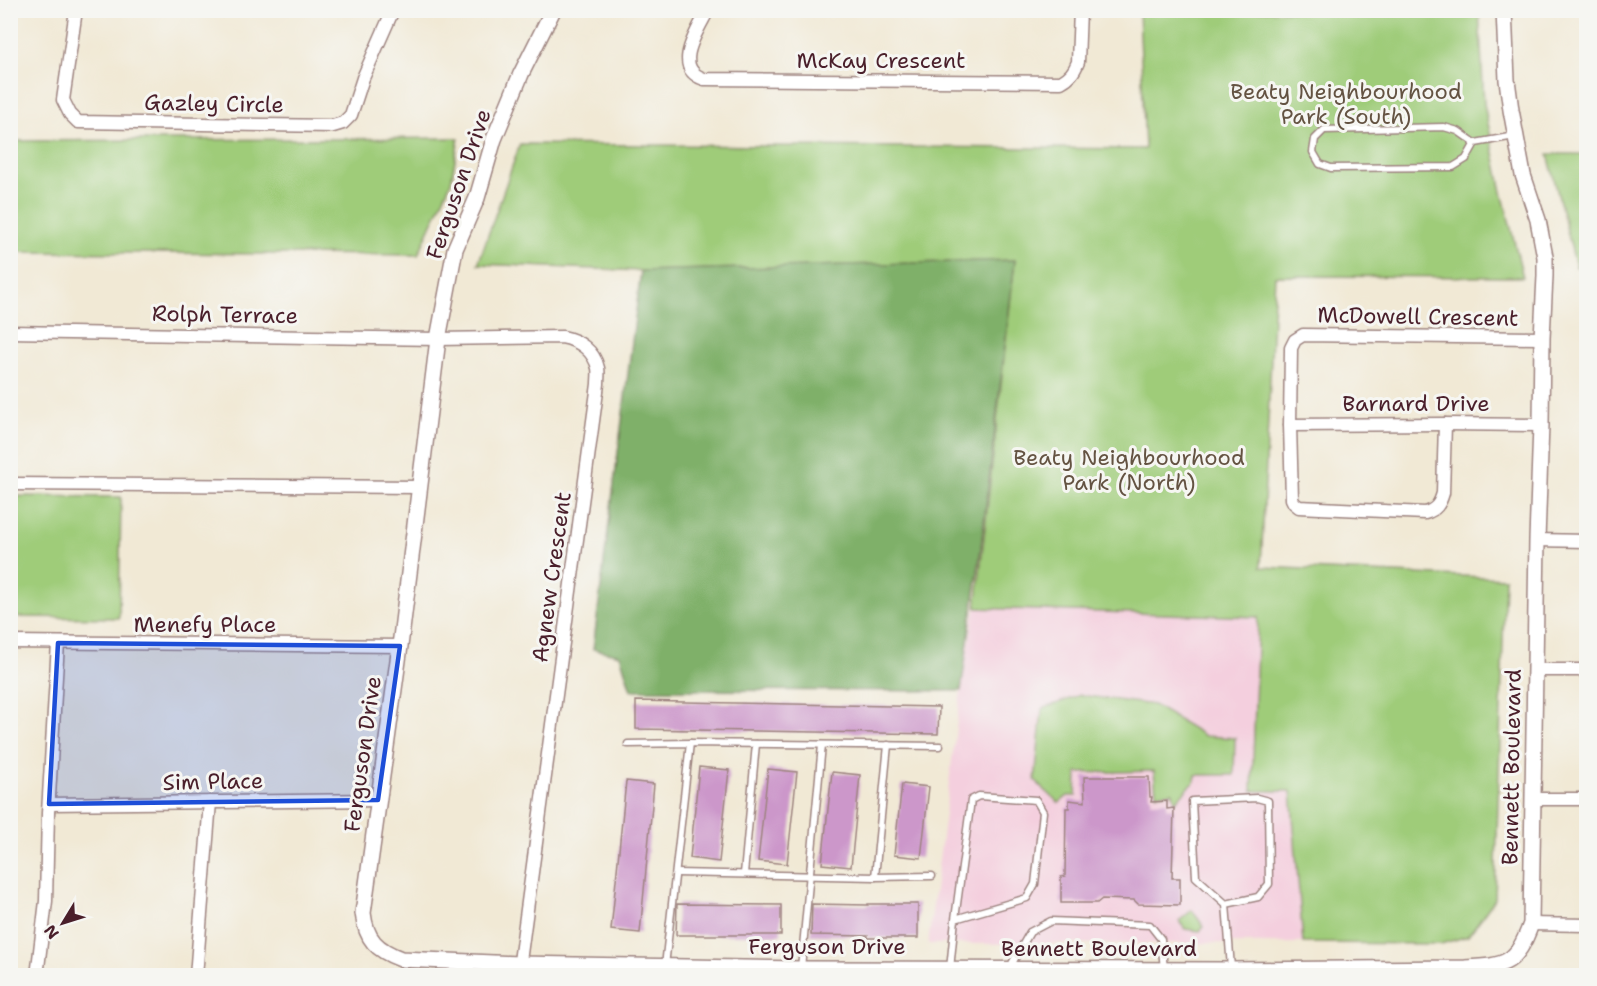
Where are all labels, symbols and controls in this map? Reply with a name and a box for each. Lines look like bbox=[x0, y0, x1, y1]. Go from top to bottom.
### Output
street label: McKay Crescent bbox=[796, 46, 966, 75]
park label: Beaty Neighbourhood Park (South) bbox=[1230, 77, 1462, 131]
street label: Gazley Circle bbox=[144, 88, 284, 119]
street label: Ferguson Drive bbox=[419, 105, 498, 263]
street label: Rolph Terrace bbox=[152, 299, 298, 330]
street label: McDowell Crescent bbox=[1317, 300, 1519, 333]
street label: Barnard Drive bbox=[1342, 389, 1490, 418]
park label: Beaty Neighbourhood Park (North) bbox=[1013, 443, 1245, 497]
street label: Agnew Crescent bbox=[525, 490, 578, 664]
street label: Menefy Place bbox=[134, 610, 276, 639]
street label: Bennett Boulevard bbox=[1495, 669, 1528, 865]
street label: Ferguson Drive bbox=[337, 674, 388, 834]
street label: Sim Place bbox=[162, 766, 264, 797]
north arrow bbox=[33, 893, 93, 953]
text: N bbox=[39, 920, 64, 943]
street label: Ferguson Drive bbox=[748, 932, 906, 961]
street label: Bennett Boulevard bbox=[1001, 934, 1197, 963]

